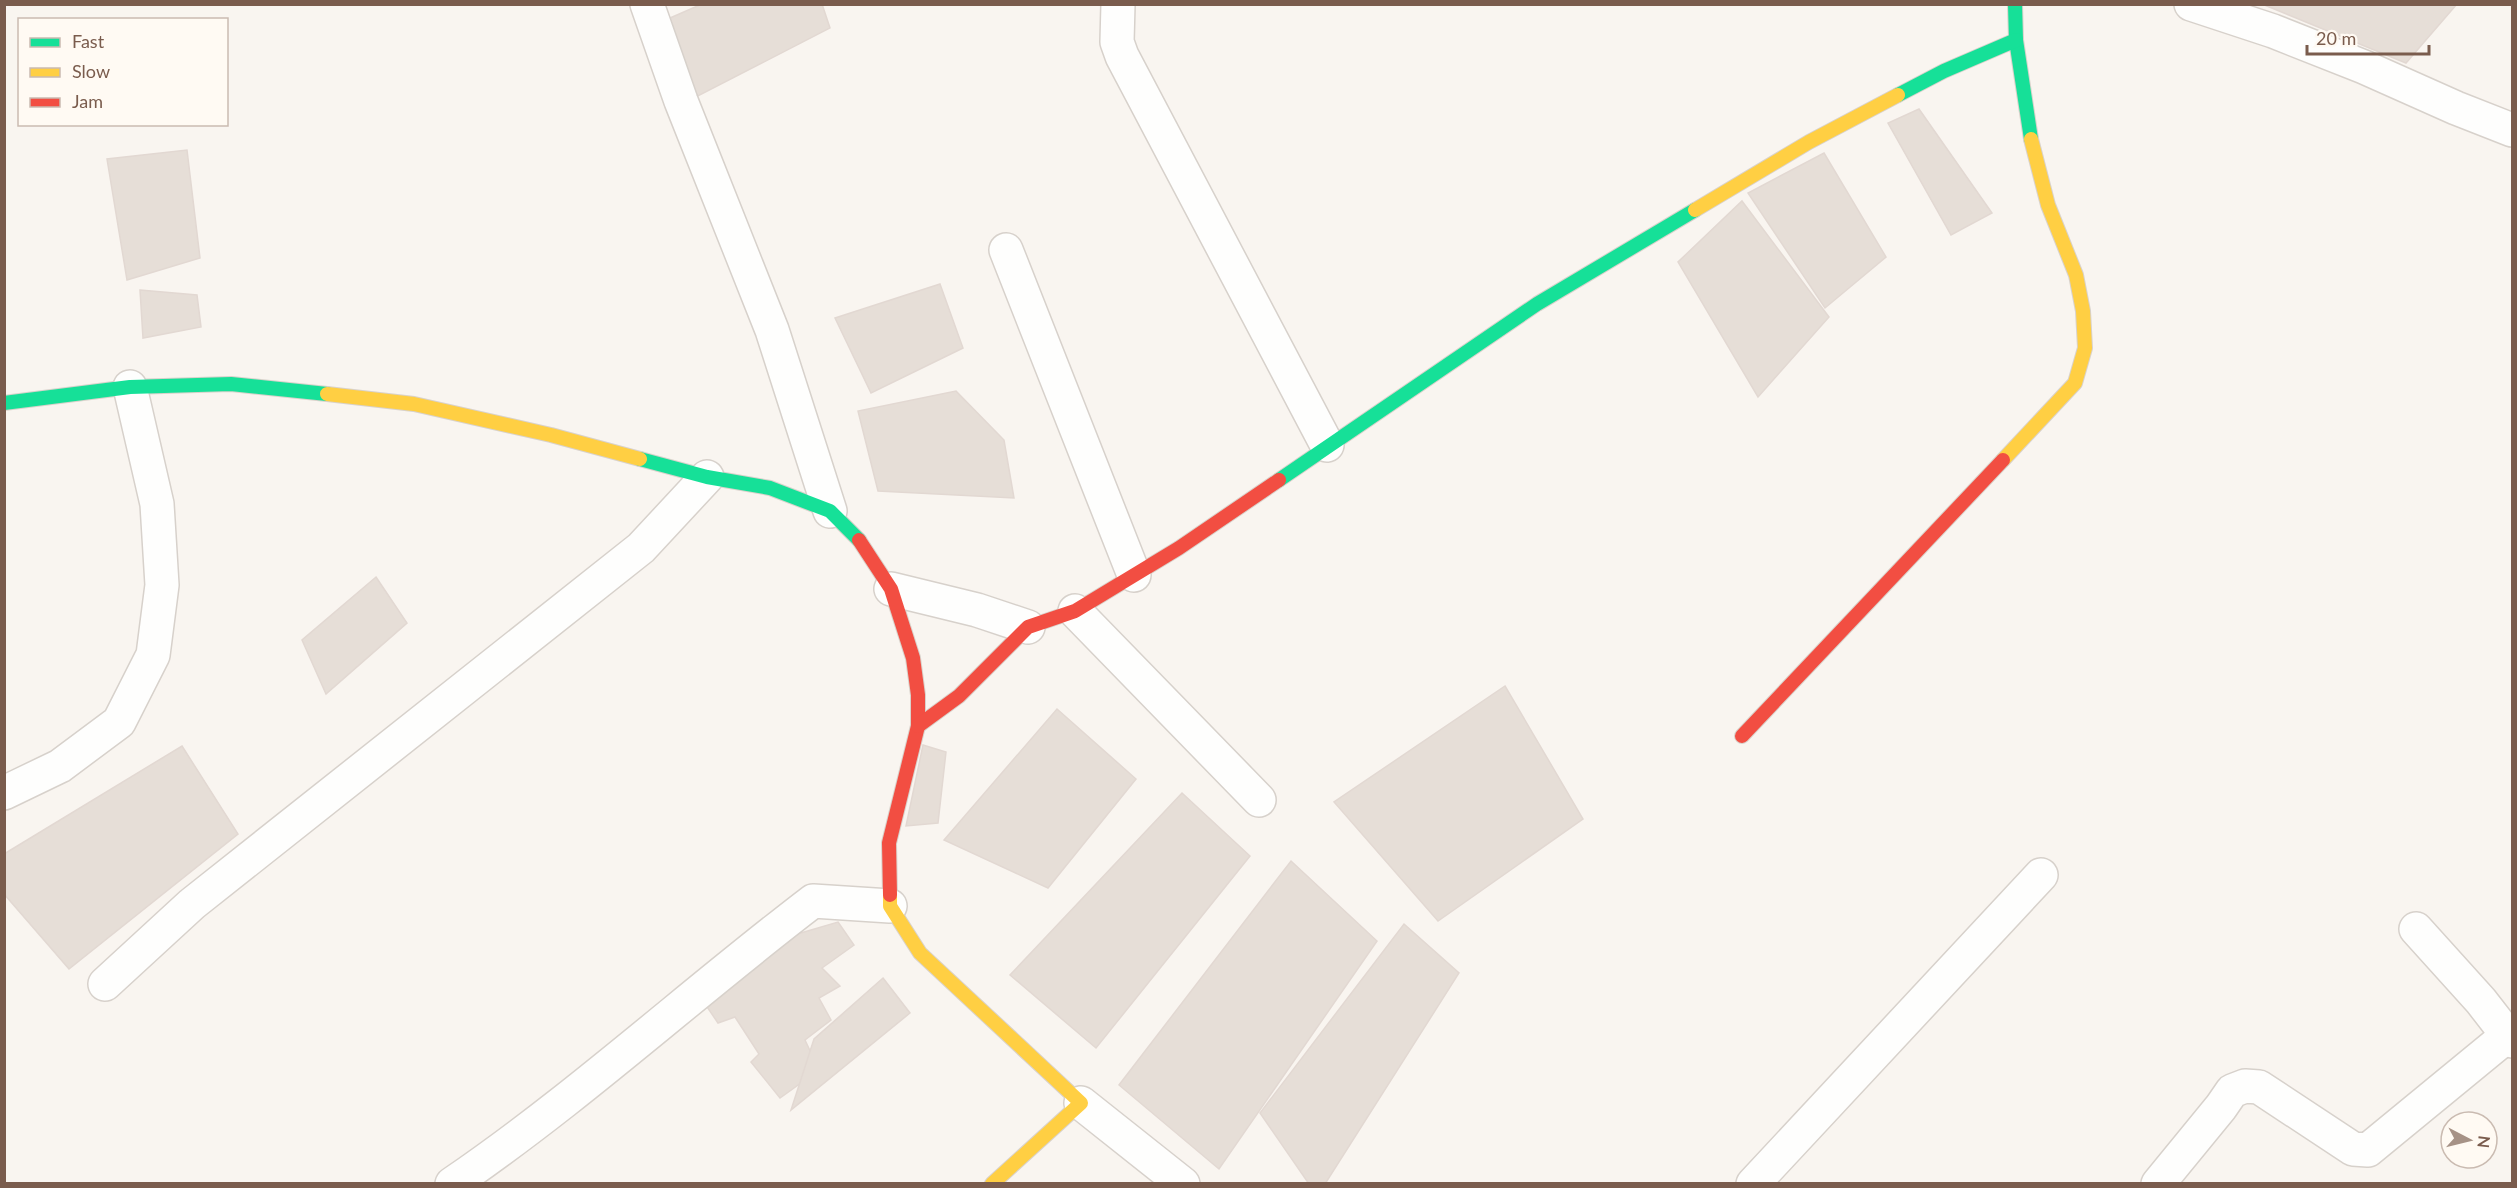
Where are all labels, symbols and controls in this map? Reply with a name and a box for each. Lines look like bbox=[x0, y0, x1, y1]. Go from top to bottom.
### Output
legend bbox=[18, 18, 228, 126]
scale bar bbox=[2307, 18, 2428, 56]
text: 20 m bbox=[2316, 27, 2356, 49]
text: Fast bbox=[72, 30, 105, 52]
text: Slow bbox=[72, 60, 110, 82]
text: Jam bbox=[72, 90, 103, 112]
north arrow bbox=[2439, 1110, 2499, 1170]
text: N bbox=[2474, 1135, 2495, 1149]

